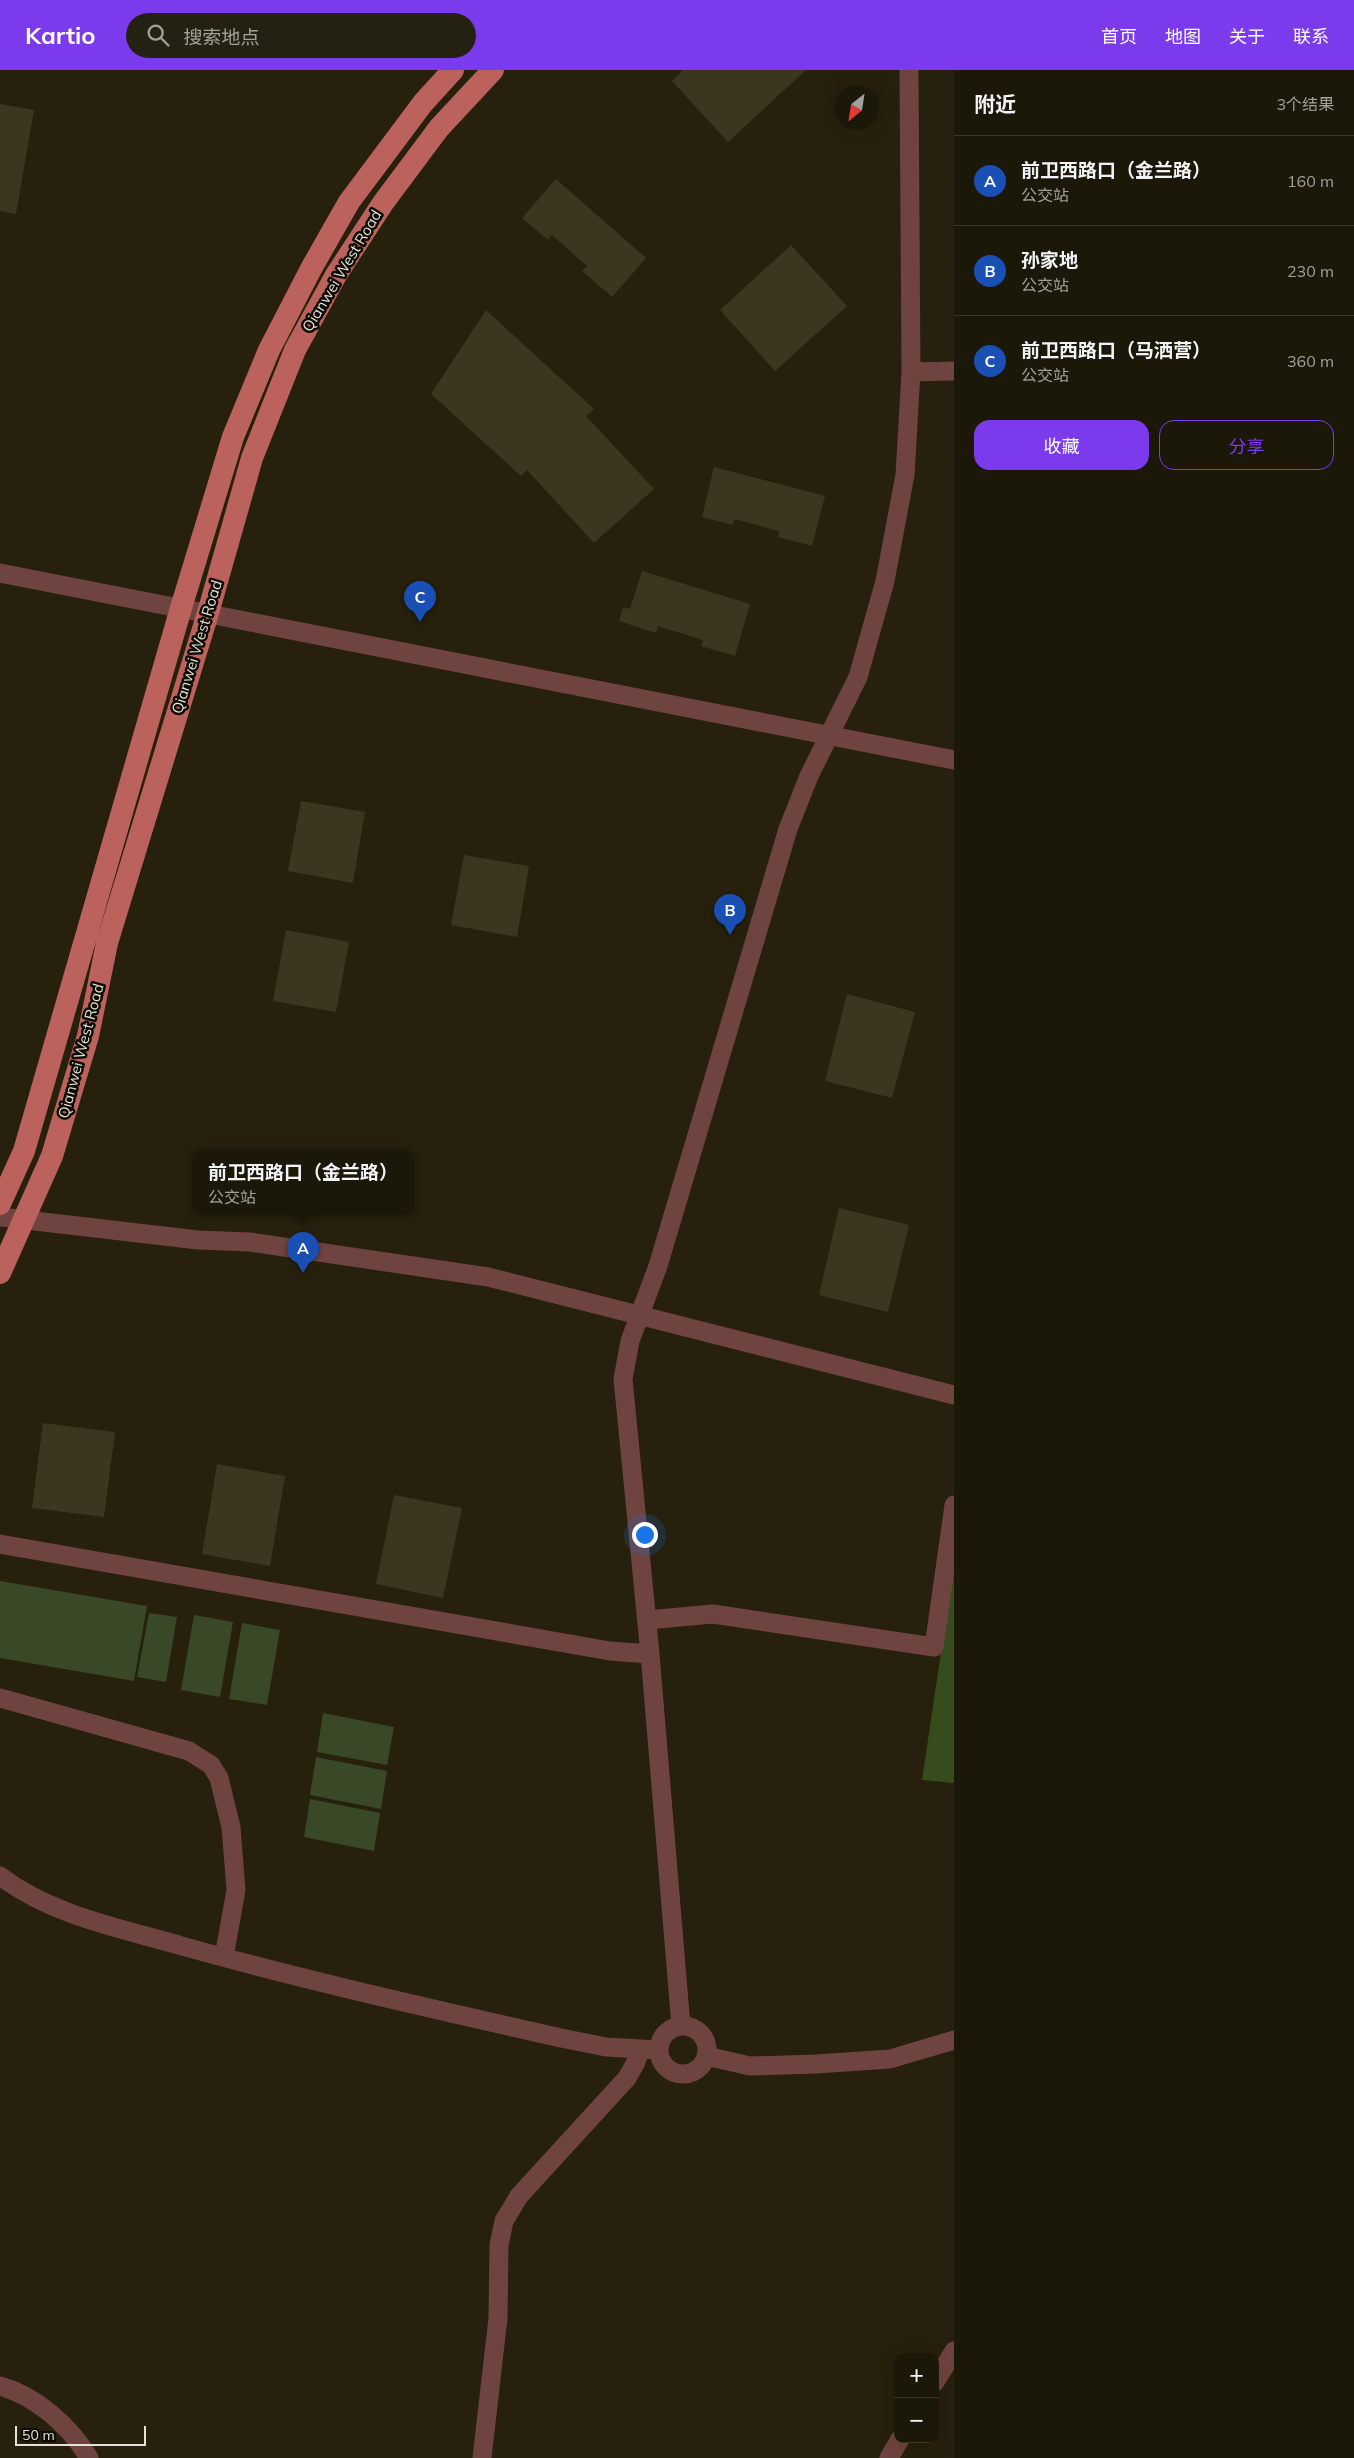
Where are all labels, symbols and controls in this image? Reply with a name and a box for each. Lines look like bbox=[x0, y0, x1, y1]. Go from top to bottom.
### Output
search box bbox=[126, 13, 476, 58]
text: Kartio bbox=[25, 20, 96, 50]
icon: search bbox=[144, 21, 172, 49]
text: 搜索地点 bbox=[184, 25, 260, 49]
text: 首页 bbox=[1101, 25, 1137, 48]
text: 地图 bbox=[1165, 25, 1201, 48]
text: 关于 bbox=[1229, 25, 1265, 48]
text: 联系 bbox=[1293, 25, 1329, 48]
north arrow bbox=[834, 85, 879, 130]
text: 附近 bbox=[974, 91, 1016, 117]
text: 3个结果 bbox=[1276, 94, 1334, 114]
text: 前卫西路口（金兰路） bbox=[1021, 158, 1211, 182]
text: A bbox=[984, 171, 996, 191]
text: 160 m bbox=[1287, 171, 1334, 191]
text: 公交站 bbox=[1021, 185, 1069, 205]
street label: Qianwei West Road bbox=[298, 206, 385, 335]
text: 孙家地 bbox=[1021, 248, 1078, 272]
text: B bbox=[984, 261, 996, 281]
text: 230 m bbox=[1287, 261, 1334, 281]
text: 公交站 bbox=[1021, 275, 1069, 295]
text: 前卫西路口（马洒营） bbox=[1021, 338, 1211, 362]
text: C bbox=[985, 351, 995, 371]
text: 360 m bbox=[1287, 351, 1334, 371]
text: 公交站 bbox=[1021, 365, 1069, 385]
button: 收藏 bbox=[974, 420, 1149, 470]
button: 分享 bbox=[1159, 420, 1334, 470]
street label: Qianwei West Road bbox=[167, 578, 226, 716]
pin: C bbox=[404, 581, 436, 622]
pin: B bbox=[714, 894, 746, 935]
street label: Qianwei West Road bbox=[53, 981, 108, 1120]
popup bbox=[192, 1150, 414, 1215]
text: 前卫西路口（金兰路） bbox=[208, 1160, 398, 1184]
text: 公交站 bbox=[208, 1187, 256, 1207]
pin: A bbox=[287, 1232, 319, 1273]
your location bbox=[632, 1522, 658, 1548]
map controls bbox=[894, 2353, 939, 2443]
button: + bbox=[894, 2353, 939, 2398]
button: − bbox=[894, 2398, 939, 2443]
scale bar bbox=[15, 2423, 146, 2446]
text: 50 m bbox=[22, 2426, 55, 2444]

